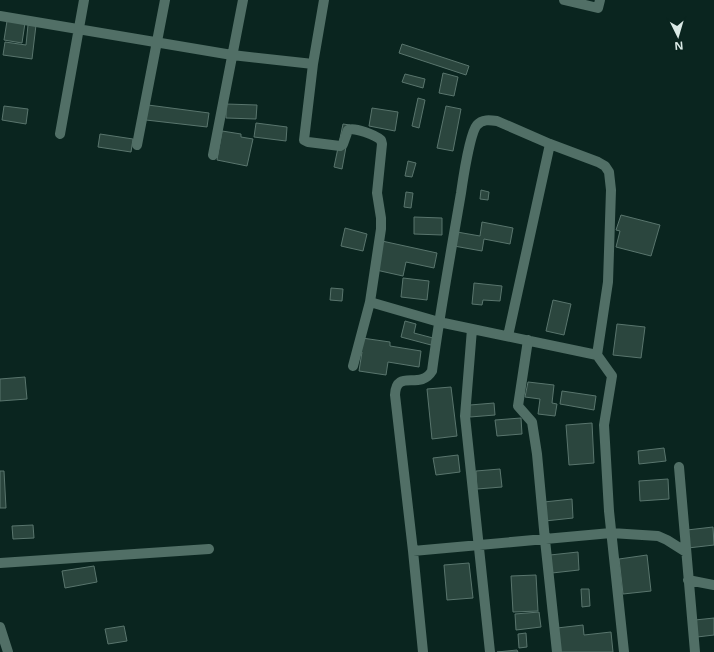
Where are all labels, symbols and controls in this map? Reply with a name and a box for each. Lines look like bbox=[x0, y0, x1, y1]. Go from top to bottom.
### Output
north arrow bbox=[658, 16, 698, 56]
text: N bbox=[674, 39, 684, 54]

